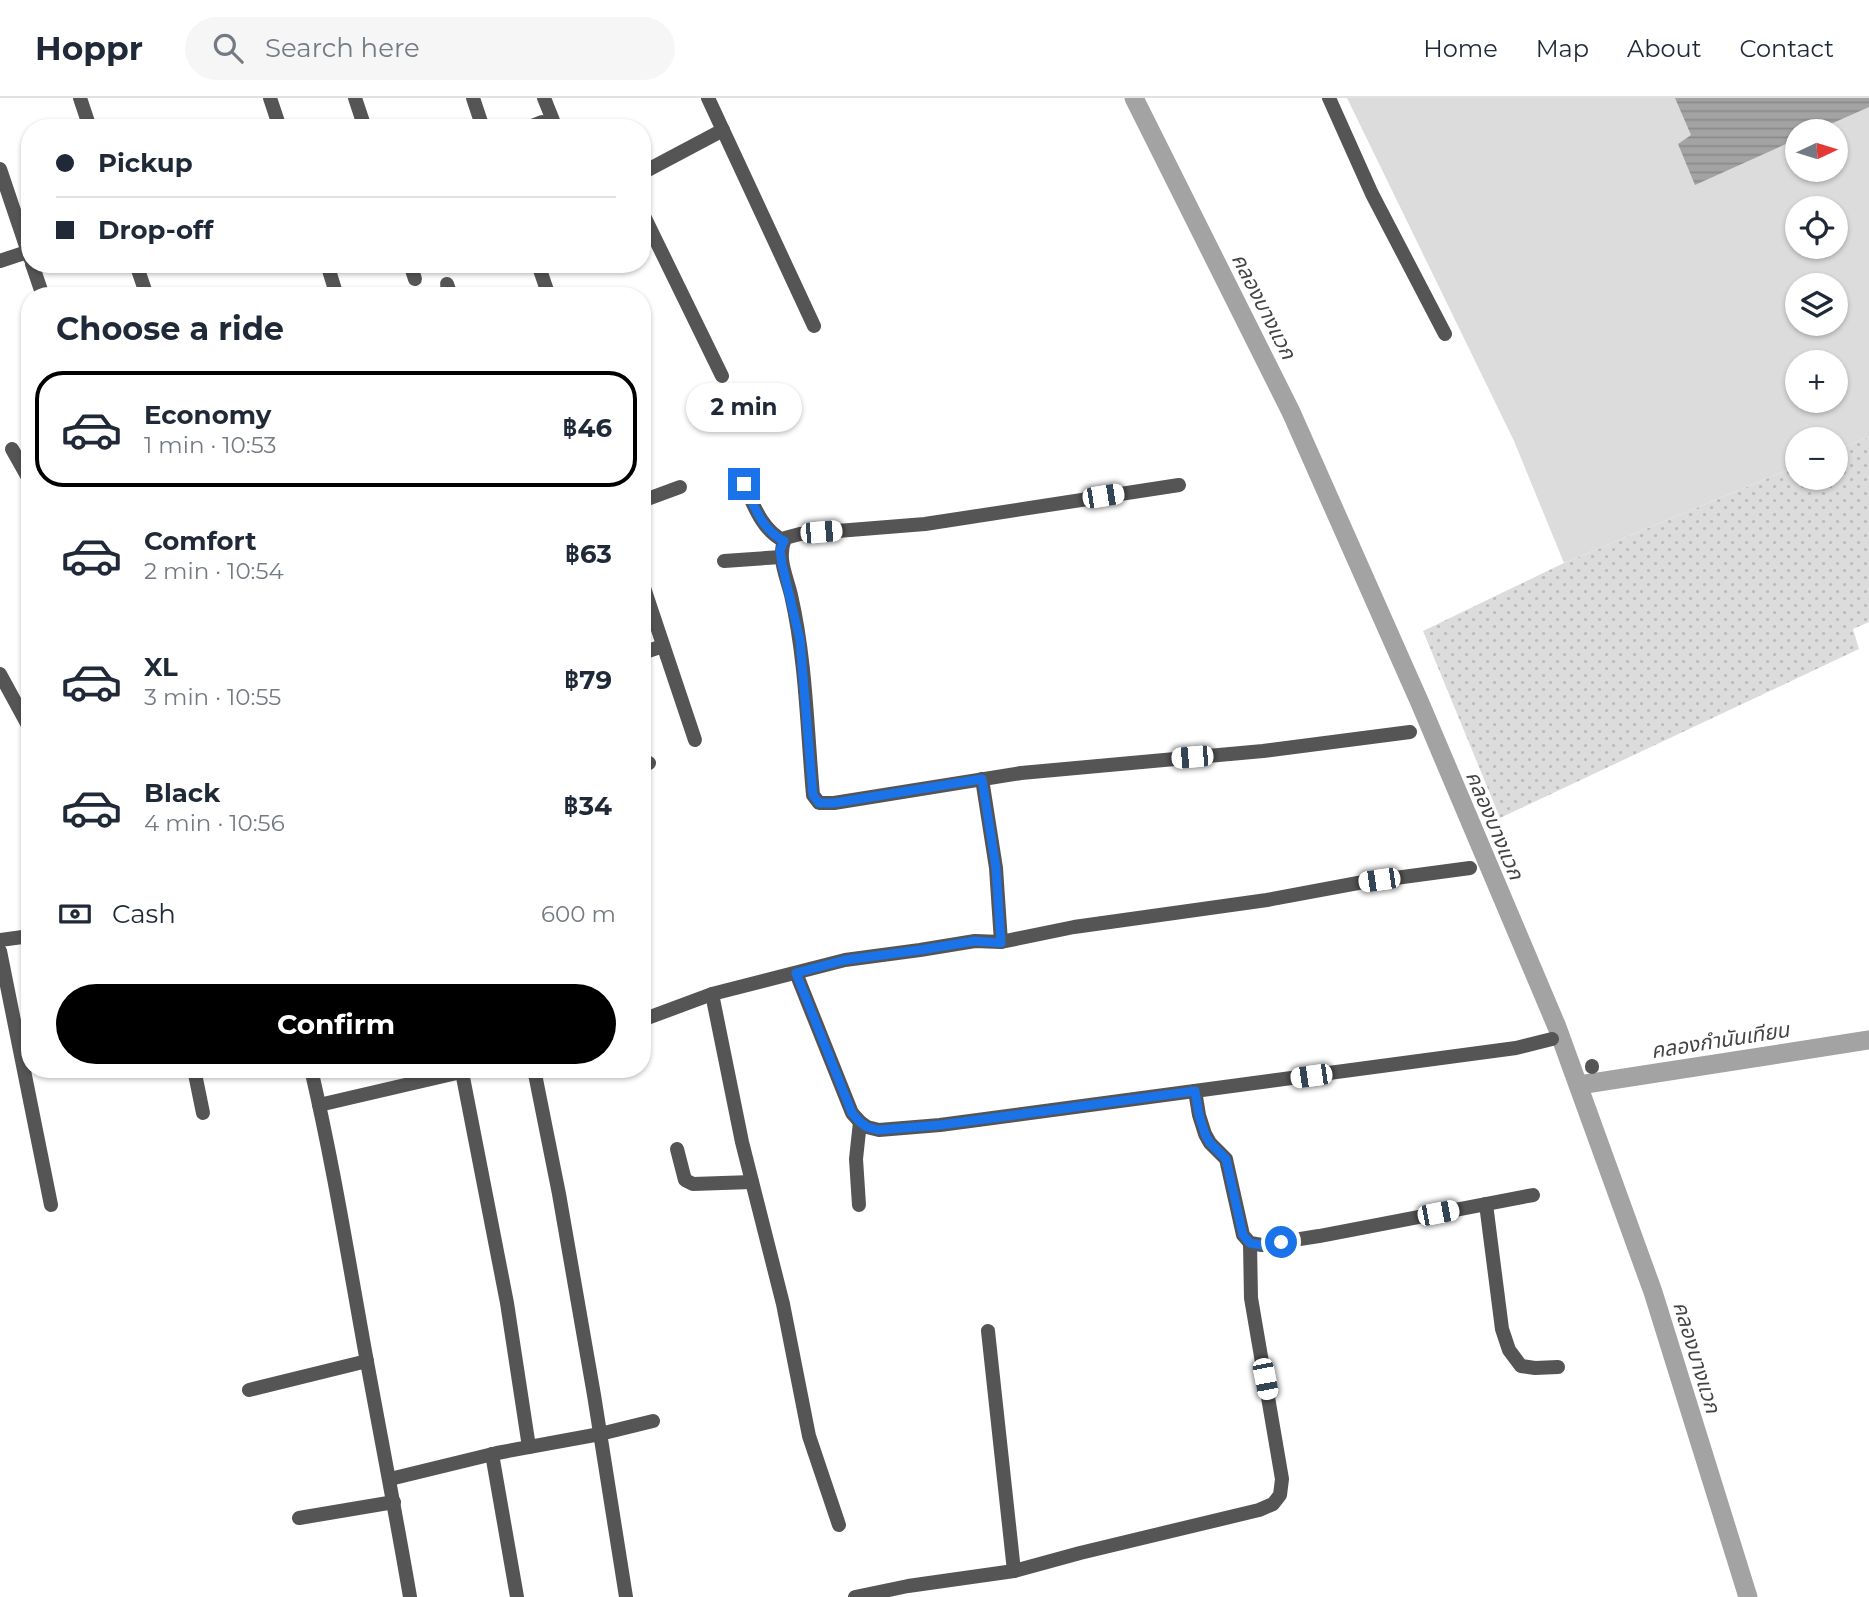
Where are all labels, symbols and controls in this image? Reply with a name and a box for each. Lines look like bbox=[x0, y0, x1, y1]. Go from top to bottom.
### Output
search box bbox=[185, 17, 675, 80]
text: Hoppr bbox=[35, 28, 143, 68]
icon: search bbox=[209, 29, 247, 67]
text: Search here bbox=[265, 32, 420, 64]
text: Home bbox=[1423, 34, 1498, 63]
text: Map bbox=[1536, 34, 1589, 63]
text: About bbox=[1627, 34, 1701, 63]
text: Contact bbox=[1739, 34, 1834, 63]
north arrow bbox=[1785, 119, 1848, 182]
map controls bbox=[1785, 119, 1848, 490]
text: Pickup bbox=[98, 147, 193, 179]
button: locate bbox=[1785, 196, 1848, 259]
text: Drop-off bbox=[98, 214, 213, 246]
water label: คลองบางแวก bbox=[1227, 249, 1302, 364]
button: layers bbox=[1785, 273, 1848, 336]
text: Choose a ride bbox=[56, 309, 284, 348]
button: + bbox=[1785, 350, 1848, 413]
callout: 2 min bbox=[686, 382, 802, 432]
text: 2 min bbox=[710, 393, 778, 421]
icon: car bbox=[60, 398, 123, 461]
text: Economy bbox=[144, 399, 271, 431]
text: ฿46 bbox=[562, 412, 612, 444]
button: − bbox=[1785, 427, 1848, 490]
text: 1 min · 10:53 bbox=[144, 431, 277, 459]
route end bbox=[728, 468, 760, 500]
car bbox=[1081, 482, 1126, 510]
car bbox=[800, 520, 843, 544]
icon: car bbox=[60, 524, 123, 587]
text: Comfort bbox=[144, 525, 256, 557]
text: ฿63 bbox=[565, 538, 612, 570]
text: 2 min · 10:54 bbox=[144, 557, 284, 585]
icon: car bbox=[60, 650, 123, 713]
text: XL bbox=[144, 651, 178, 683]
text: ฿79 bbox=[564, 664, 612, 696]
text: 3 min · 10:55 bbox=[144, 683, 281, 711]
car bbox=[1171, 745, 1214, 769]
water label: คลองบางแวก bbox=[1461, 767, 1530, 884]
icon: car bbox=[60, 776, 123, 839]
text: Black bbox=[144, 777, 220, 809]
text: ฿34 bbox=[564, 790, 612, 822]
text: 4 min · 10:56 bbox=[144, 809, 285, 837]
car bbox=[1357, 867, 1402, 893]
icon: cash bbox=[56, 895, 94, 933]
text: Cash bbox=[112, 898, 176, 930]
text: 600 m bbox=[541, 900, 616, 928]
button: Confirm bbox=[56, 984, 616, 1064]
water label: คลองกำนันเทียน bbox=[1649, 1017, 1792, 1063]
car bbox=[1289, 1063, 1334, 1089]
car bbox=[1416, 1199, 1461, 1227]
route start bbox=[1265, 1226, 1297, 1258]
water label: คลองบางแวก bbox=[1668, 1298, 1726, 1417]
car bbox=[1251, 1356, 1280, 1402]

